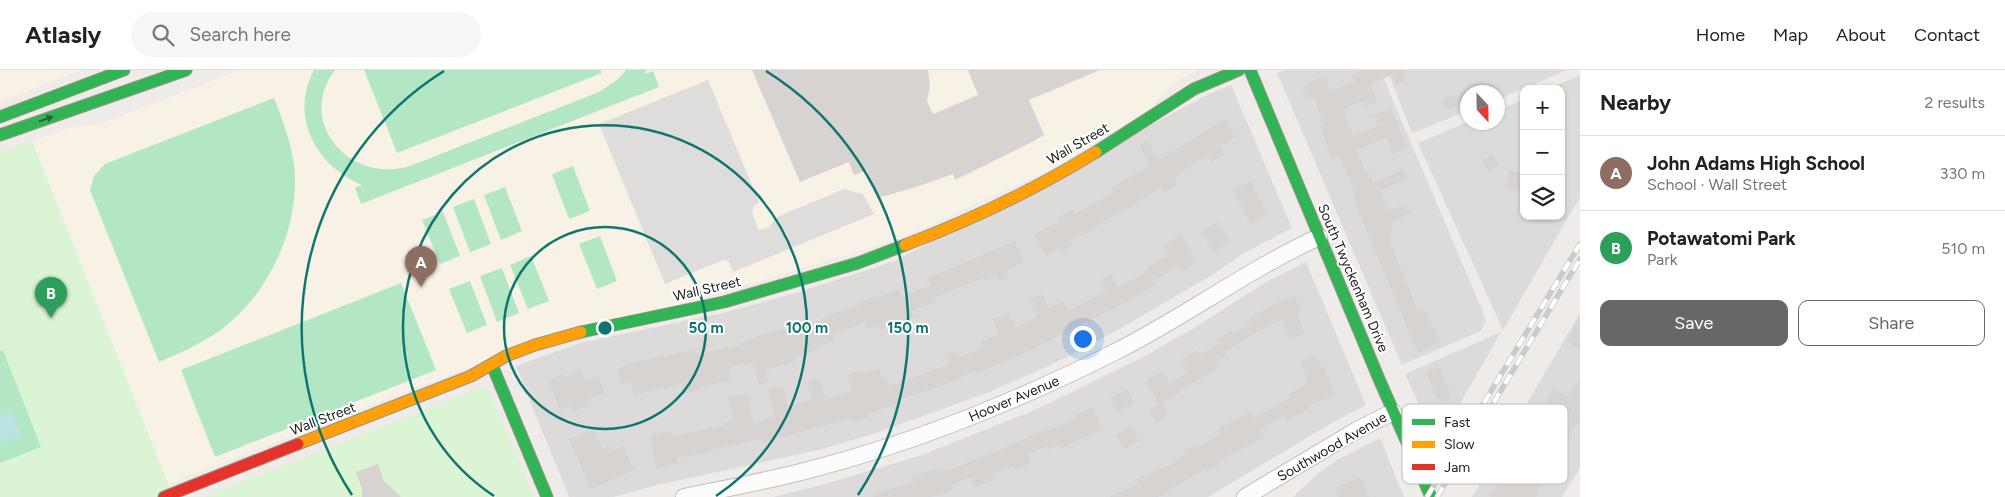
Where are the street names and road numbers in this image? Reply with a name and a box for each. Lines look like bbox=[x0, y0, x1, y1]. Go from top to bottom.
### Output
street label: Wall Street bbox=[1044, 119, 1112, 169]
street label: South Twyckenham Drive bbox=[1314, 201, 1392, 355]
street label: Wall Street bbox=[672, 273, 742, 305]
street label: Hoover Avenue bbox=[966, 372, 1062, 426]
street label: Wall Street bbox=[288, 399, 358, 439]
street label: Southwood Avenue bbox=[1274, 409, 1390, 485]

